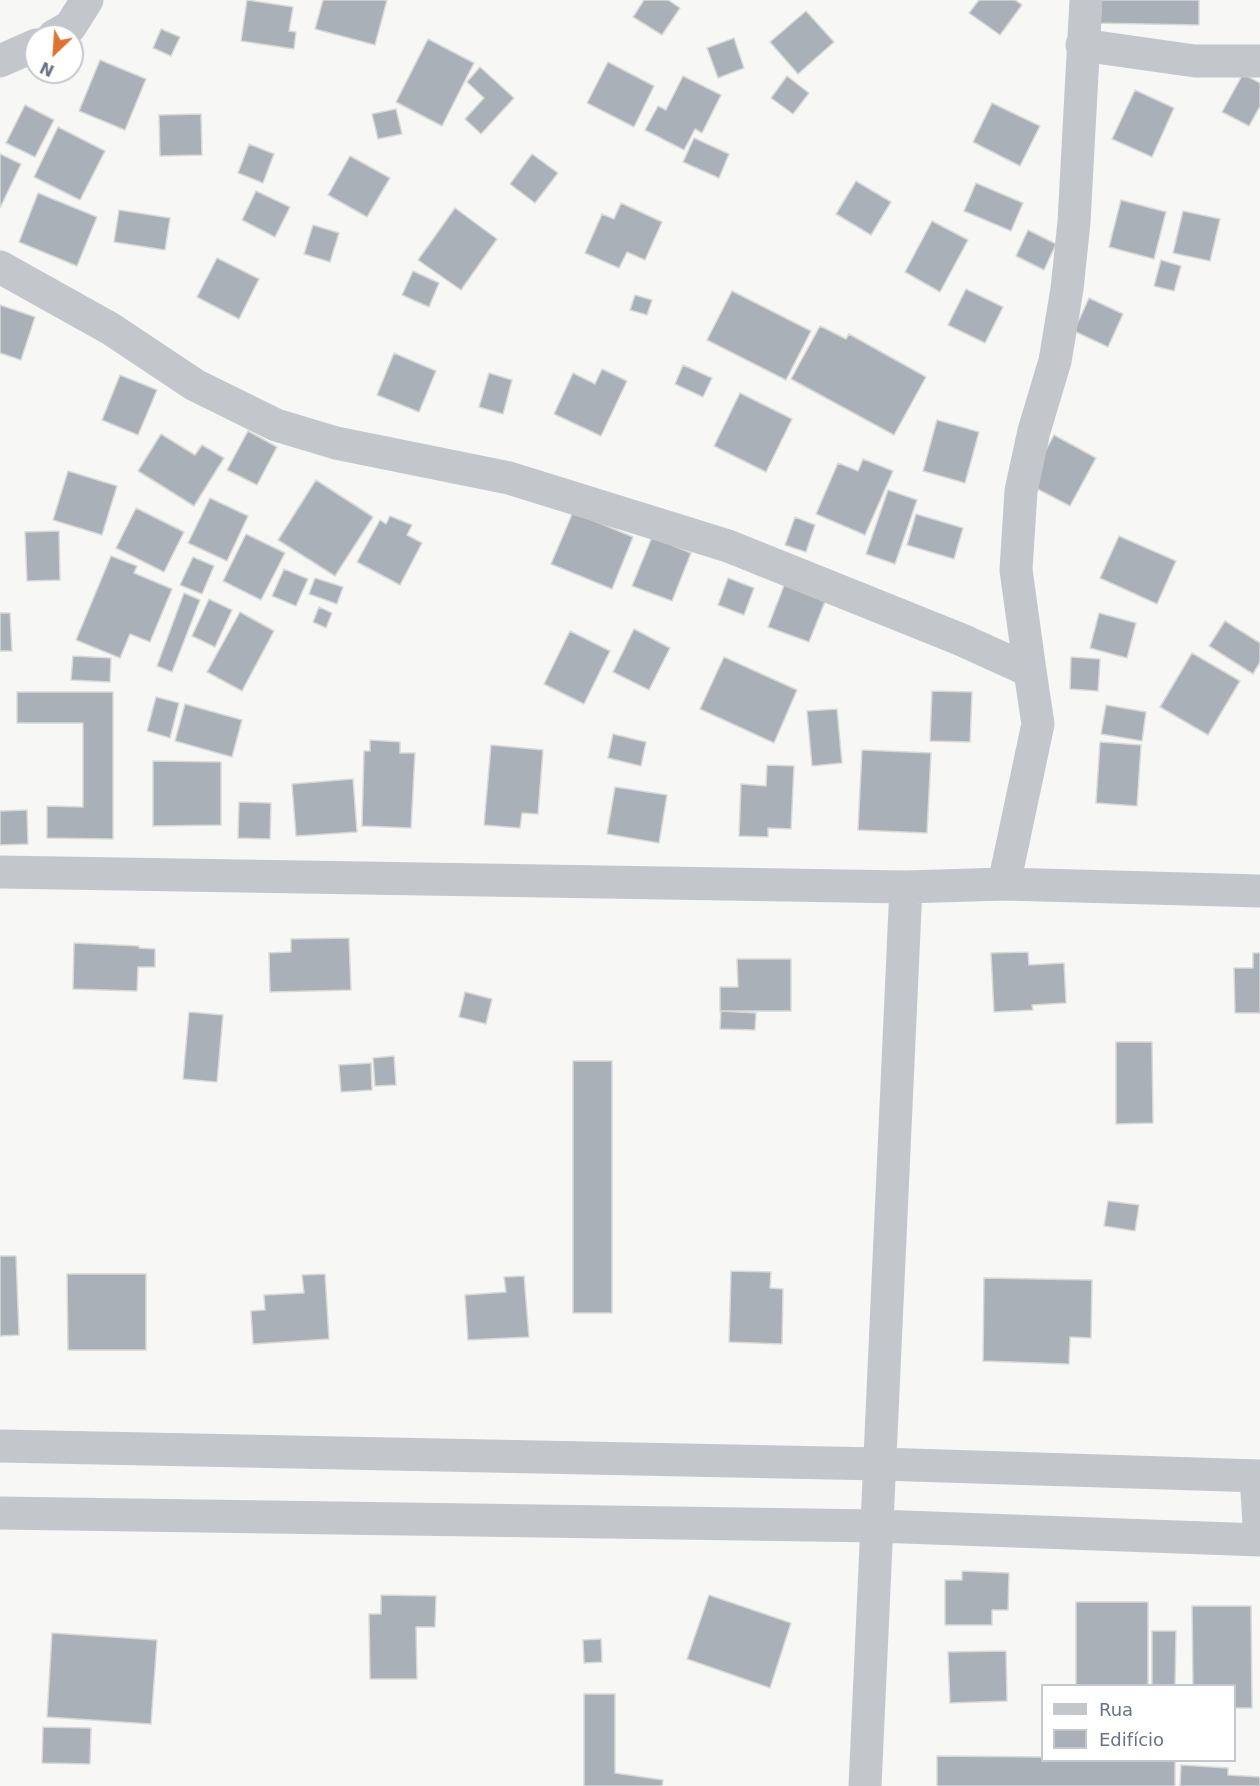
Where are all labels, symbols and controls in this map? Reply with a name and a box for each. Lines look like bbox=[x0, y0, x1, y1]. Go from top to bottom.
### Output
north arrow bbox=[24, 24, 84, 84]
text: N bbox=[37, 58, 57, 80]
legend bbox=[1041, 1684, 1236, 1762]
text: Rua bbox=[1099, 1699, 1133, 1720]
text: Edifício bbox=[1099, 1729, 1164, 1750]

